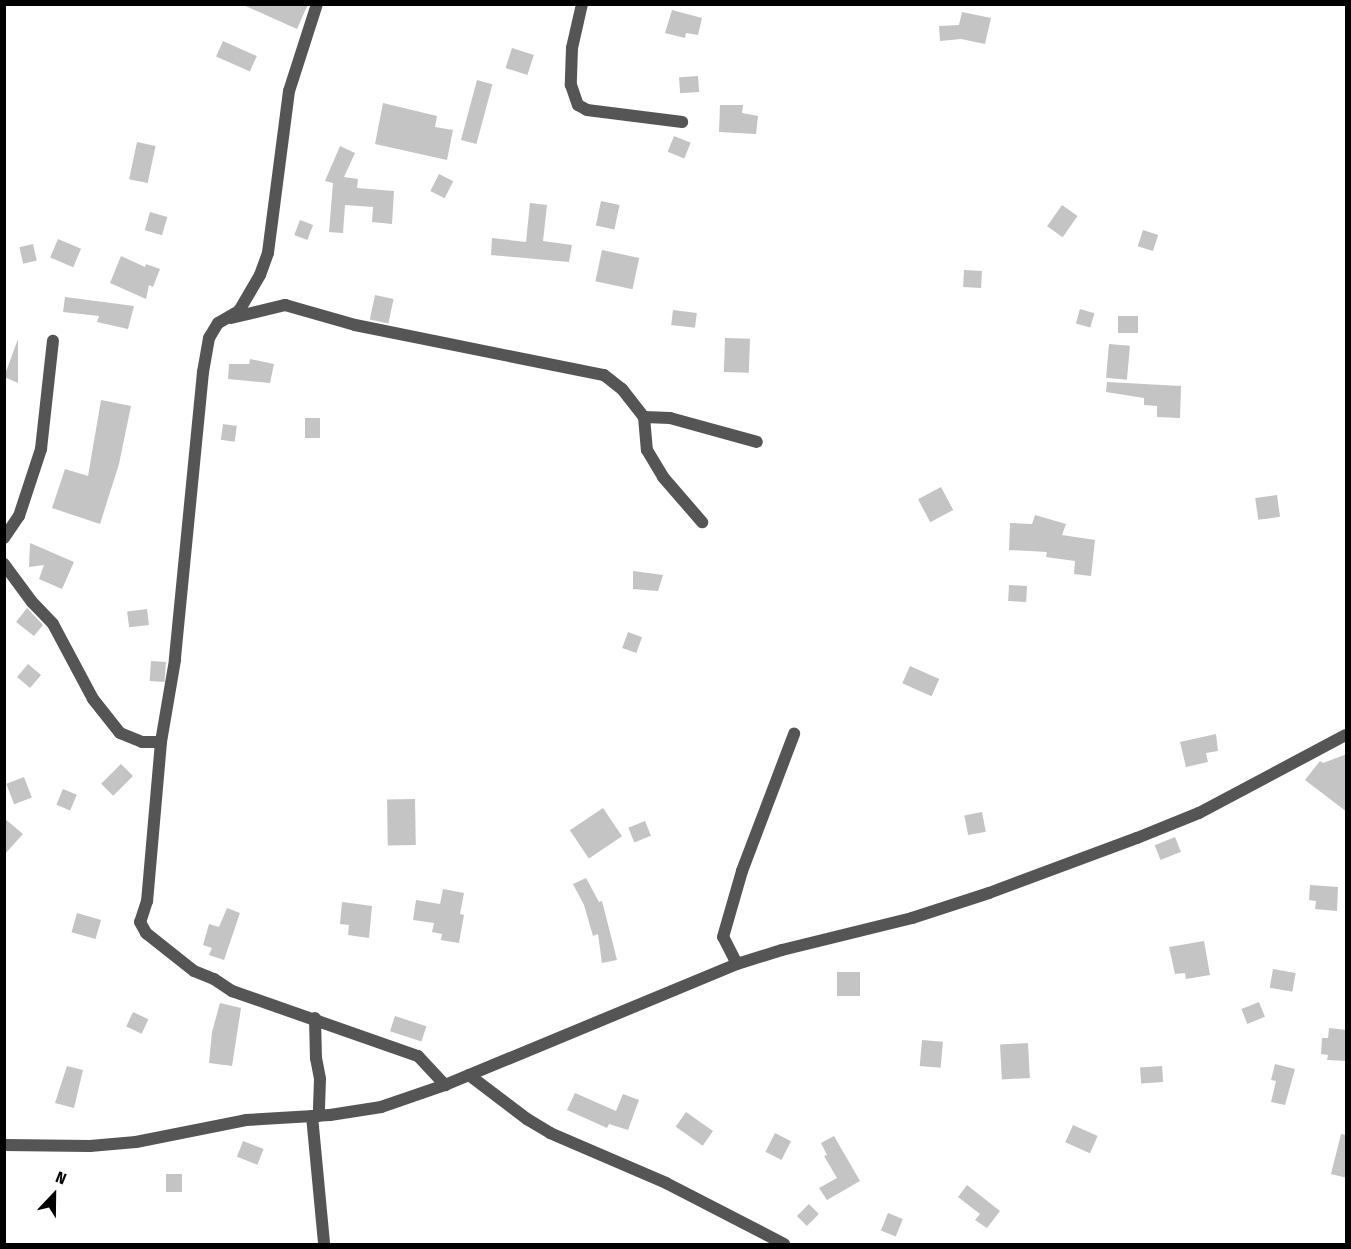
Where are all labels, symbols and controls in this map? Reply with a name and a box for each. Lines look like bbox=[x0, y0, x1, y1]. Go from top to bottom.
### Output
north arrow bbox=[24, 1165, 84, 1225]
text: N bbox=[53, 1167, 69, 1188]

